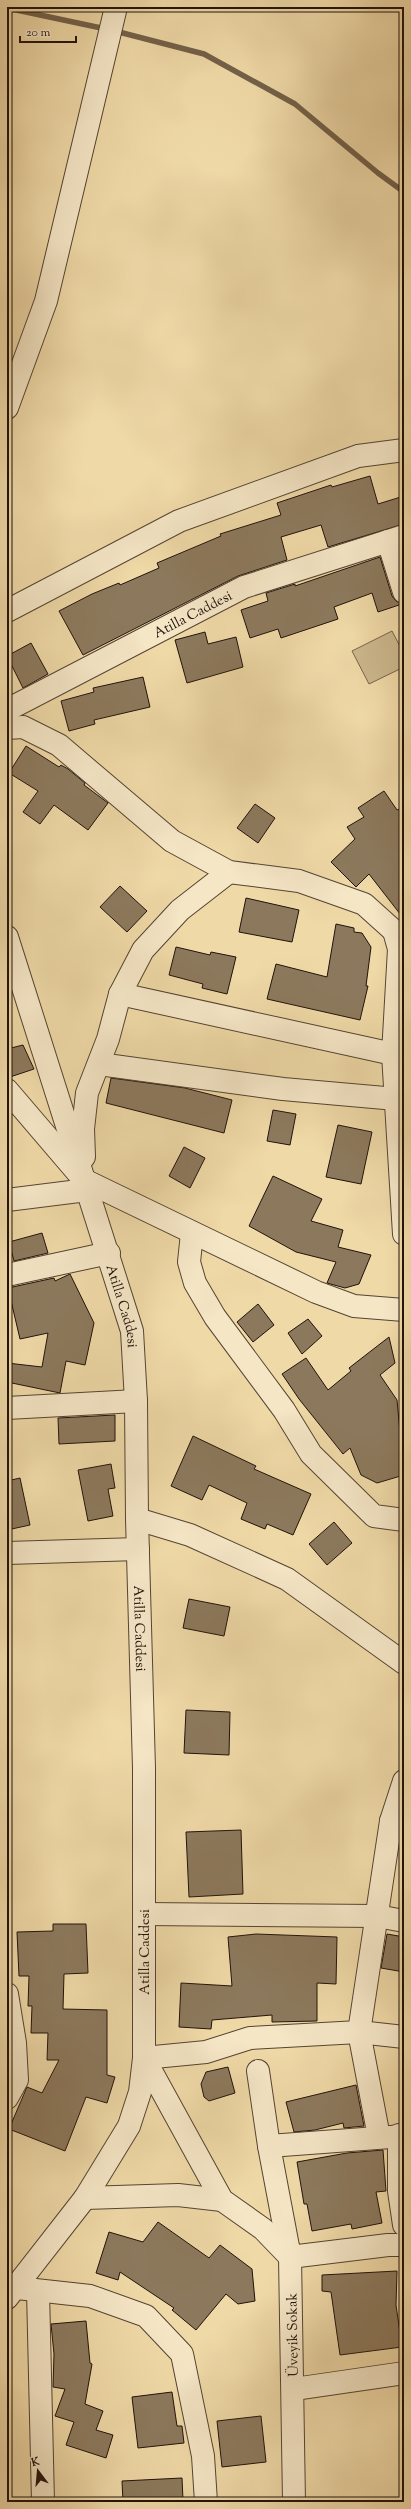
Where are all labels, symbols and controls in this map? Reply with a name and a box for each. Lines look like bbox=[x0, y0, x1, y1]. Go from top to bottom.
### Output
scale bar bbox=[20, 18, 76, 44]
text: 20 m bbox=[26, 24, 51, 42]
street label: Atilla Caddesi bbox=[151, 587, 236, 644]
street label: Atilla Caddesi bbox=[100, 1262, 141, 1348]
street label: Atilla Caddesi bbox=[127, 1585, 149, 1672]
street label: Atilla Caddesi bbox=[136, 1909, 156, 1995]
street label: Üveyik Sokak bbox=[282, 2293, 305, 2377]
north arrow bbox=[18, 2451, 58, 2491]
text: K bbox=[29, 2454, 42, 2471]

